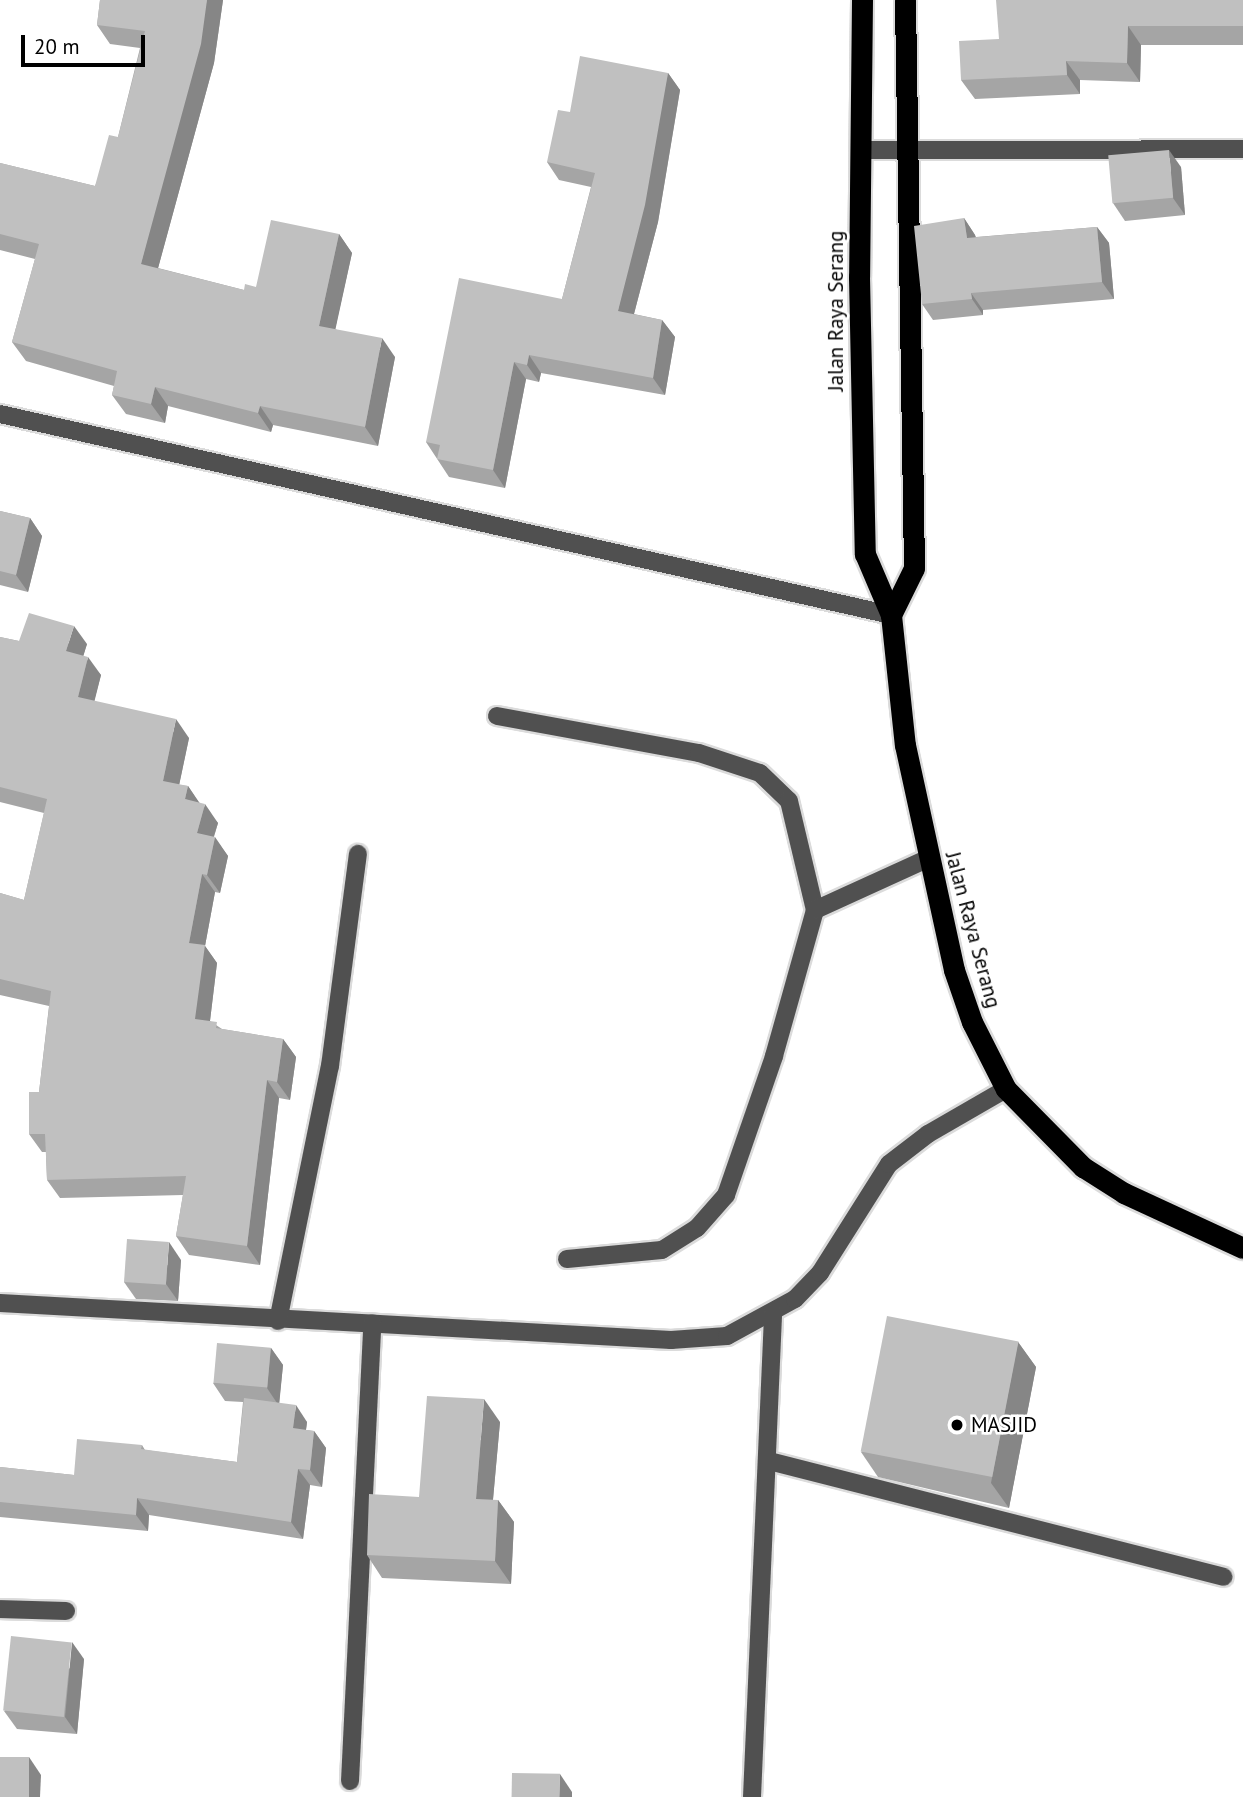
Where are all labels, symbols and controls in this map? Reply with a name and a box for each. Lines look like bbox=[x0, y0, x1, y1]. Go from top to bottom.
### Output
scale bar bbox=[24, 21, 149, 65]
text: 20 m bbox=[34, 33, 80, 60]
street label: Jalan Raya Serang bbox=[823, 231, 849, 391]
street label: Jalan Raya Serang bbox=[940, 849, 1006, 1011]
place label: MASJID bbox=[971, 1412, 1037, 1438]
marker: MASJID bbox=[949, 1417, 965, 1433]

